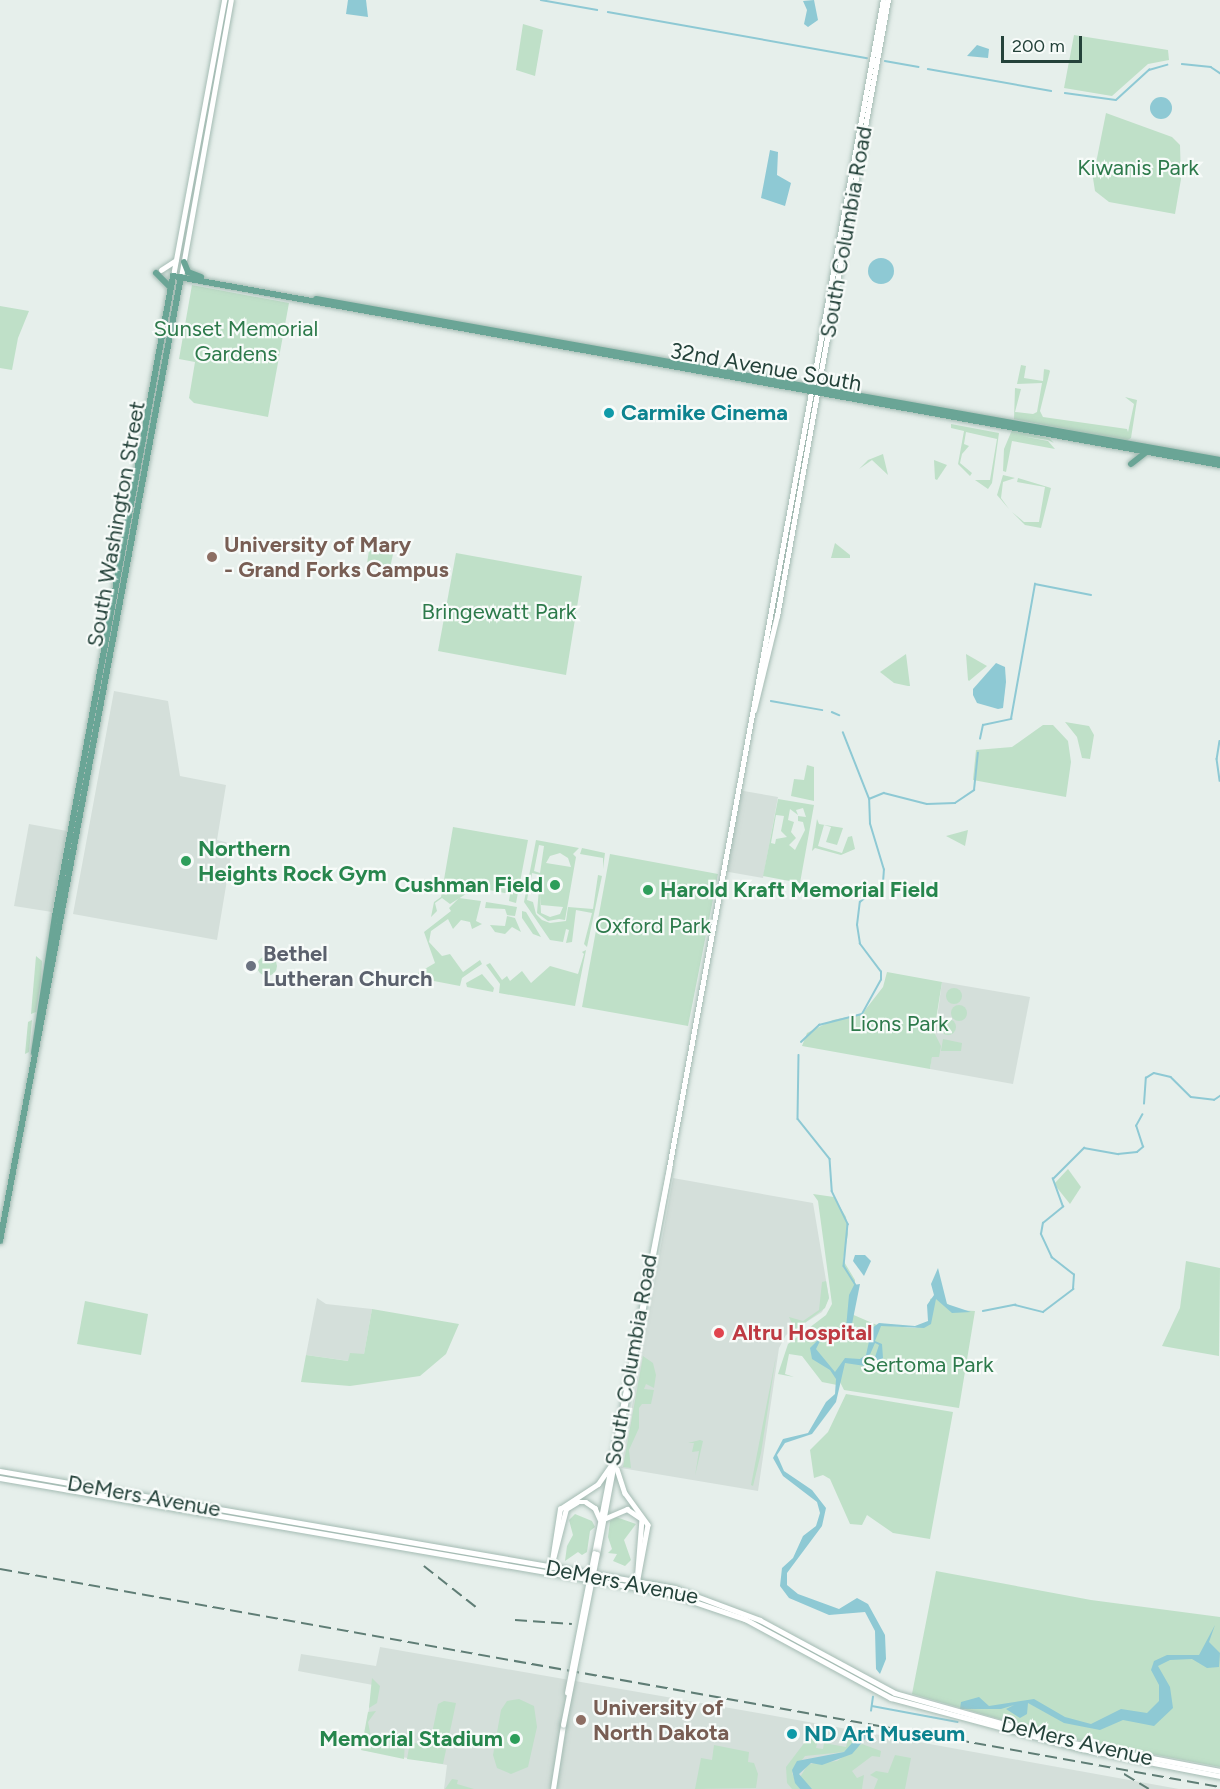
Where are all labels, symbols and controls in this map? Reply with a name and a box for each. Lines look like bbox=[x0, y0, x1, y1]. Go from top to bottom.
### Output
scale bar bbox=[1004, 24, 1085, 62]
text: 200 m bbox=[1012, 35, 1065, 57]
street label: South Columbia Road bbox=[814, 124, 878, 340]
park label: Kiwanis Park bbox=[1077, 155, 1199, 181]
park label: Sunset Memorial Gardens bbox=[154, 315, 318, 366]
street label: 32nd Avenue South bbox=[668, 337, 864, 397]
street label: South Washington Street bbox=[81, 399, 151, 649]
place label: Carmike Cinema bbox=[621, 400, 788, 426]
marker: Carmike Cinema bbox=[602, 406, 616, 420]
place label: University of Mary - Grand Forks Campus bbox=[224, 531, 449, 582]
marker: University of Mary - Grand Forks Campus bbox=[205, 550, 219, 564]
park label: Bringewatt Park bbox=[421, 599, 577, 625]
place label: Northern Heights Rock Gym bbox=[198, 835, 387, 886]
marker: Northern Heights Rock Gym bbox=[179, 854, 193, 868]
place label: Cushman Field bbox=[394, 872, 543, 898]
place label: Harold Kraft Memorial Field bbox=[660, 877, 938, 903]
marker: Cushman Field bbox=[548, 878, 562, 892]
marker: Harold Kraft Memorial Field bbox=[641, 883, 655, 897]
park label: Oxford Park bbox=[595, 913, 711, 939]
place label: Bethel Lutheran Church bbox=[263, 940, 433, 992]
marker: Bethel Lutheran Church bbox=[244, 959, 258, 973]
park label: Lions Park bbox=[849, 1011, 949, 1037]
street label: South Columbia Road bbox=[599, 1252, 663, 1468]
place label: Altru Hospital bbox=[732, 1320, 872, 1346]
marker: Altru Hospital bbox=[710, 1324, 728, 1342]
park label: Sertoma Park bbox=[862, 1352, 994, 1378]
street label: DeMers Avenue bbox=[65, 1470, 223, 1522]
street label: DeMers Avenue bbox=[543, 1554, 701, 1610]
place label: University of North Dakota bbox=[593, 1694, 729, 1746]
street label: DeMers Avenue bbox=[998, 1711, 1156, 1771]
marker: University of North Dakota bbox=[574, 1713, 588, 1727]
place label: ND Art Museum bbox=[804, 1721, 965, 1747]
place label: Memorial Stadium bbox=[319, 1726, 503, 1752]
marker: ND Art Museum bbox=[785, 1727, 799, 1741]
marker: Memorial Stadium bbox=[508, 1732, 522, 1746]

